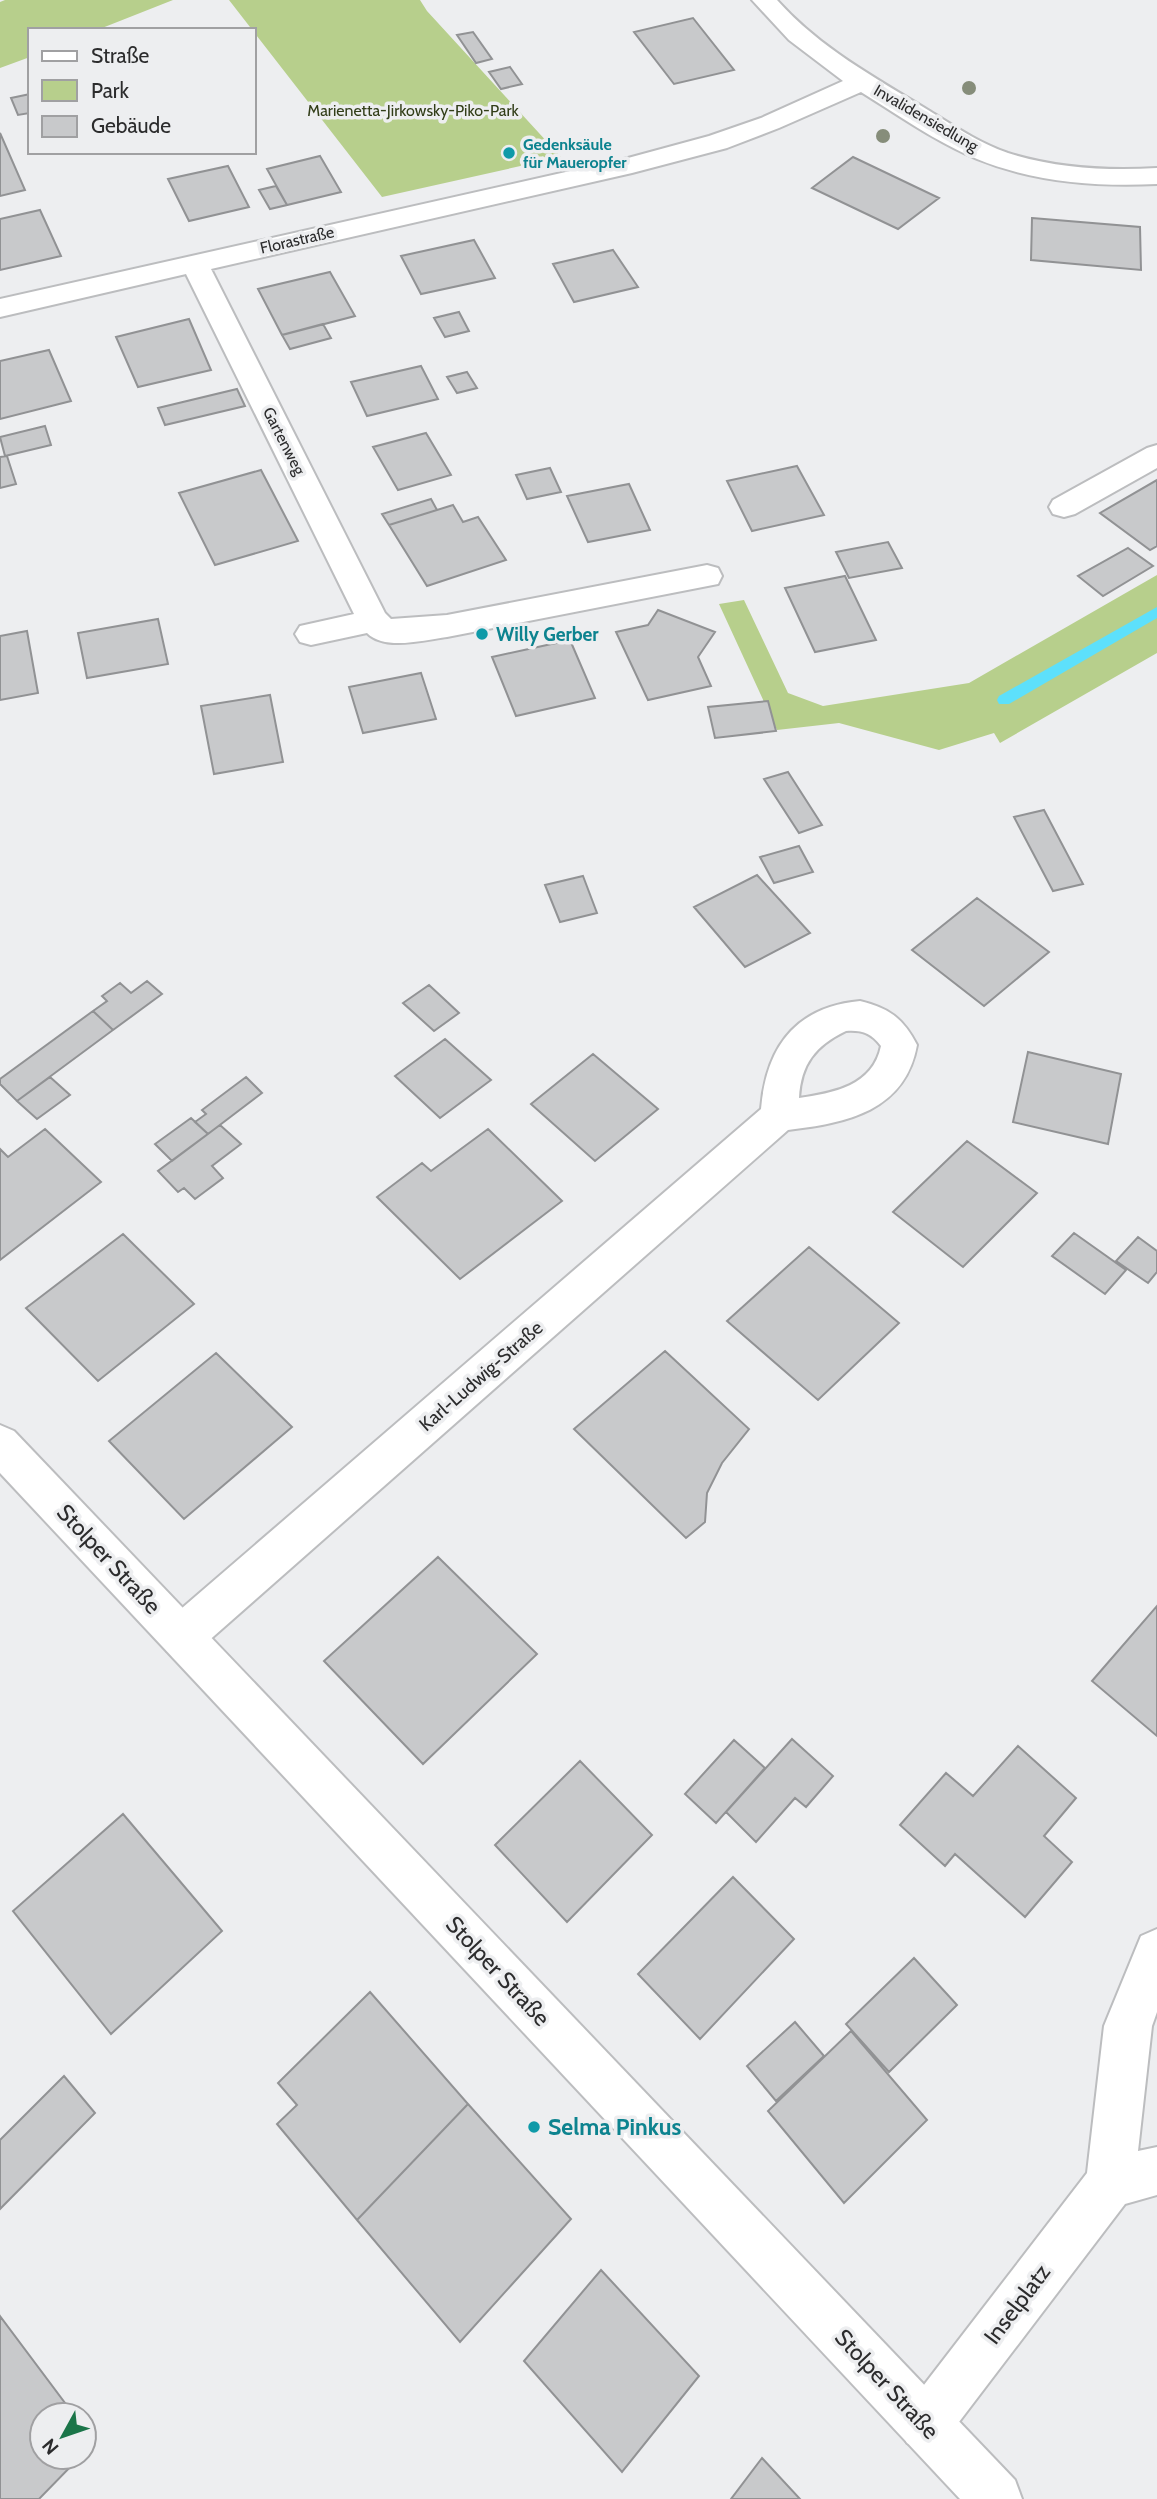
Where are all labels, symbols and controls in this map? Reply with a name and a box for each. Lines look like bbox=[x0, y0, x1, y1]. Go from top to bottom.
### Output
legend bbox=[28, 28, 256, 154]
text: Straße bbox=[91, 43, 150, 68]
text: Park bbox=[91, 78, 129, 103]
street label: Invalidensiedlung bbox=[870, 80, 983, 156]
park label: Marienetta-Jirkowsky-Piko-Park bbox=[307, 101, 520, 120]
text: Gebäude bbox=[91, 113, 171, 138]
place label: Gedenksäule für Maueropfer bbox=[523, 135, 627, 172]
marker: Gedenksäule für Maueropfer bbox=[501, 145, 517, 161]
street label: Florastraße bbox=[258, 222, 336, 258]
street label: Gartenweg bbox=[259, 404, 310, 479]
place label: Willy Gerber bbox=[496, 623, 599, 646]
marker: Willy Gerber bbox=[474, 626, 490, 642]
street label: Karl-Ludwig-Straße bbox=[415, 1316, 548, 1436]
street label: Stolper Straße bbox=[51, 1498, 167, 1620]
street label: Stolper Straße bbox=[440, 1910, 556, 2032]
place label: Selma Pinkus bbox=[548, 2113, 681, 2141]
marker: Selma Pinkus bbox=[526, 2119, 542, 2135]
street label: Inselplatz bbox=[978, 2258, 1056, 2350]
street label: Stolper Straße bbox=[829, 2323, 945, 2445]
north arrow bbox=[28, 2401, 98, 2471]
text: N bbox=[37, 2434, 63, 2459]

